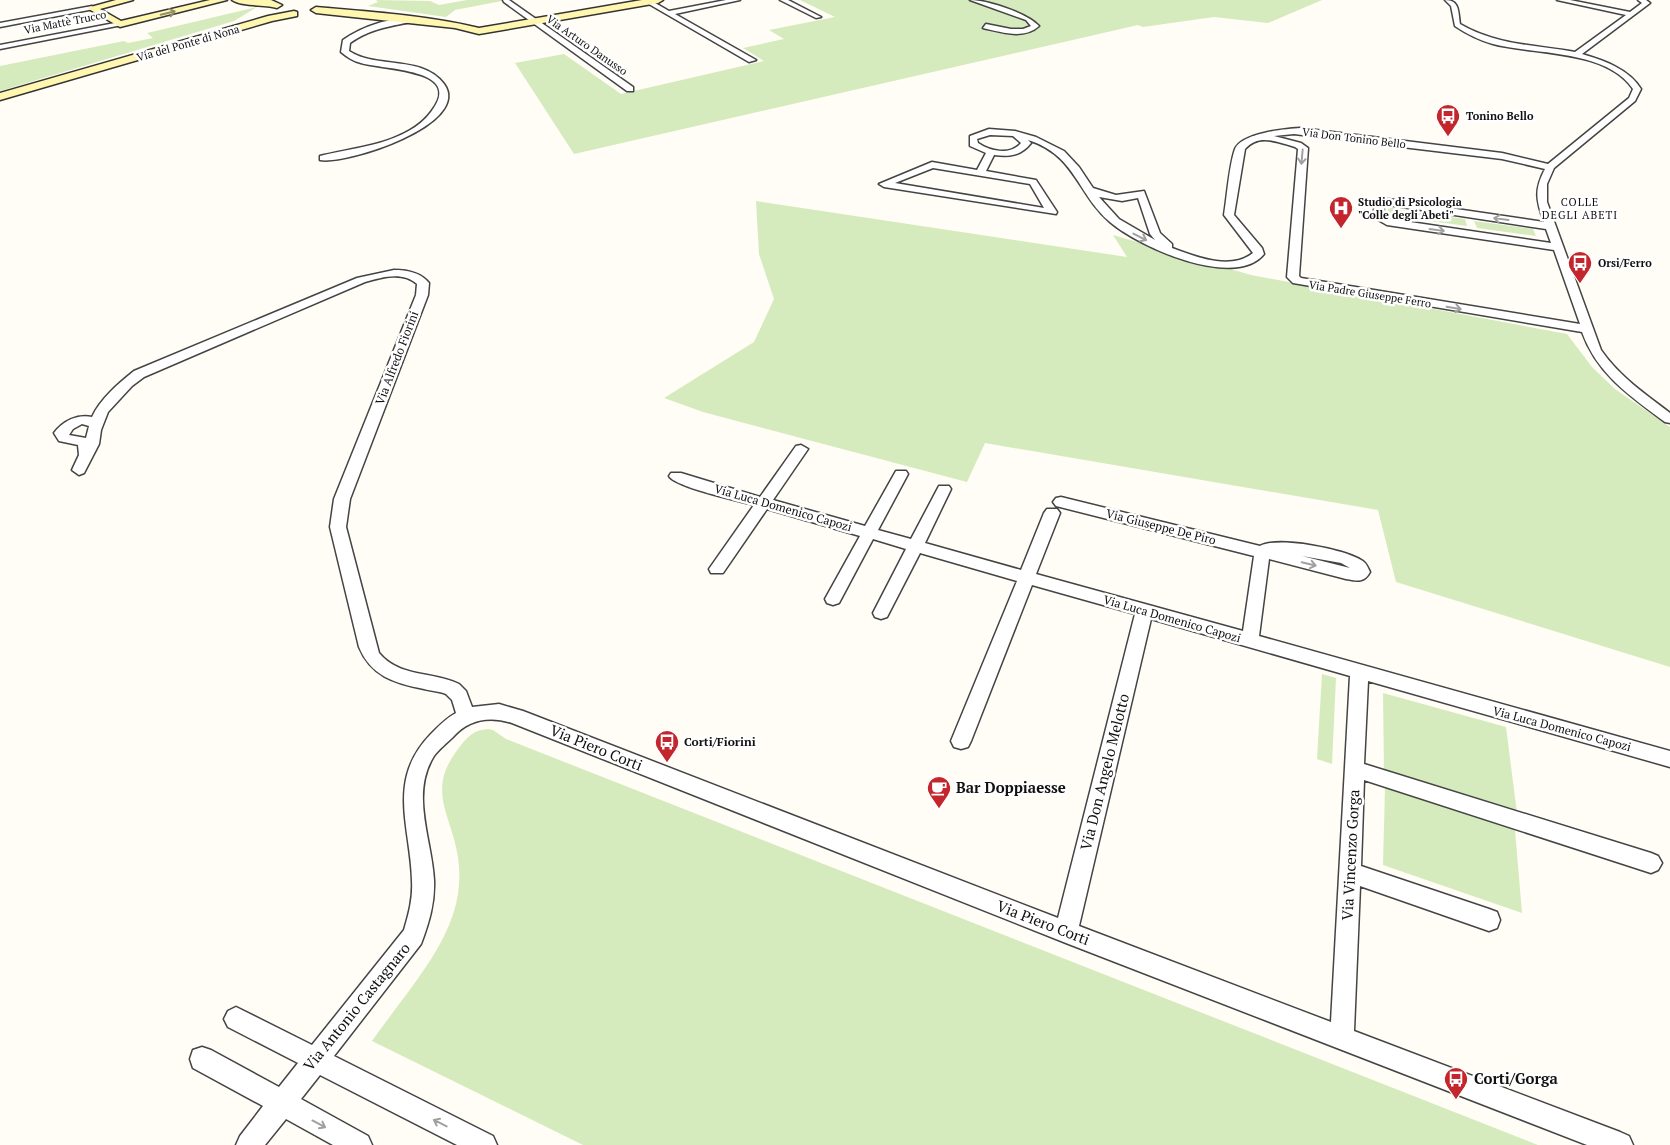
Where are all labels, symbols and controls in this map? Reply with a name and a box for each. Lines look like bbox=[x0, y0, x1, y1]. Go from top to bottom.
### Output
street label: Via Mattè Trucco bbox=[23, 7, 107, 37]
one-way arrow bbox=[159, 8, 175, 17]
street label: Via Arturo Danusso bbox=[544, 12, 630, 78]
street label: Via del Ponte di Nona bbox=[135, 22, 241, 64]
bus stop icon: Tonino Bello bbox=[1435, 103, 1461, 137]
place label: Tonino Bello bbox=[1466, 109, 1534, 123]
street label: Via Don Tonino Bello bbox=[1301, 125, 1407, 151]
one-way arrow bbox=[1297, 149, 1307, 165]
hospital icon: Studio di Psicologia "Colle degli Abeti" bbox=[1328, 195, 1354, 229]
place label: Studio di Psicologia "Colle degli Abeti" bbox=[1358, 195, 1462, 222]
district label: COLLE DEGLI ABETI bbox=[1542, 195, 1618, 222]
one-way arrow bbox=[1493, 213, 1509, 223]
one-way arrow bbox=[1429, 225, 1445, 235]
one-way arrow bbox=[1132, 233, 1147, 242]
bus stop icon: Orsi/Ferro bbox=[1567, 250, 1593, 284]
place label: Orsi/Ferro bbox=[1598, 256, 1652, 270]
street label: Via Padre Giuseppe Ferro bbox=[1308, 277, 1432, 311]
one-way arrow bbox=[1445, 303, 1461, 313]
street label: Via Alfredo Fiorini bbox=[372, 309, 421, 407]
street label: Via Luca Domenico Capozi bbox=[713, 481, 854, 534]
street label: Via Giuseppe De Piro bbox=[1105, 506, 1218, 548]
one-way arrow bbox=[1300, 560, 1316, 569]
street label: Via Luca Domenico Capozi bbox=[1102, 592, 1243, 645]
street label: Via Don Angelo Melotto bbox=[1075, 691, 1133, 852]
street label: Via Luca Domenico Capozi bbox=[1491, 703, 1633, 754]
street label: Via Piero Corti bbox=[547, 719, 646, 775]
bus stop icon: Corti/Fiorini bbox=[654, 729, 680, 763]
place label: Corti/Fiorini bbox=[684, 734, 756, 749]
cafe icon: Bar Doppiaesse bbox=[926, 775, 952, 809]
place label: Bar Doppiaesse bbox=[956, 777, 1066, 797]
street label: Via Vincenzo Gorga bbox=[1337, 788, 1363, 921]
street label: Via Piero Corti bbox=[994, 895, 1093, 949]
street label: Via Antonio Castagnaro bbox=[298, 938, 414, 1075]
bus stop icon: Corti/Gorga bbox=[1443, 1066, 1469, 1100]
place label: Corti/Gorga bbox=[1474, 1068, 1558, 1088]
one-way arrow bbox=[433, 1118, 448, 1127]
one-way arrow bbox=[312, 1119, 327, 1129]

